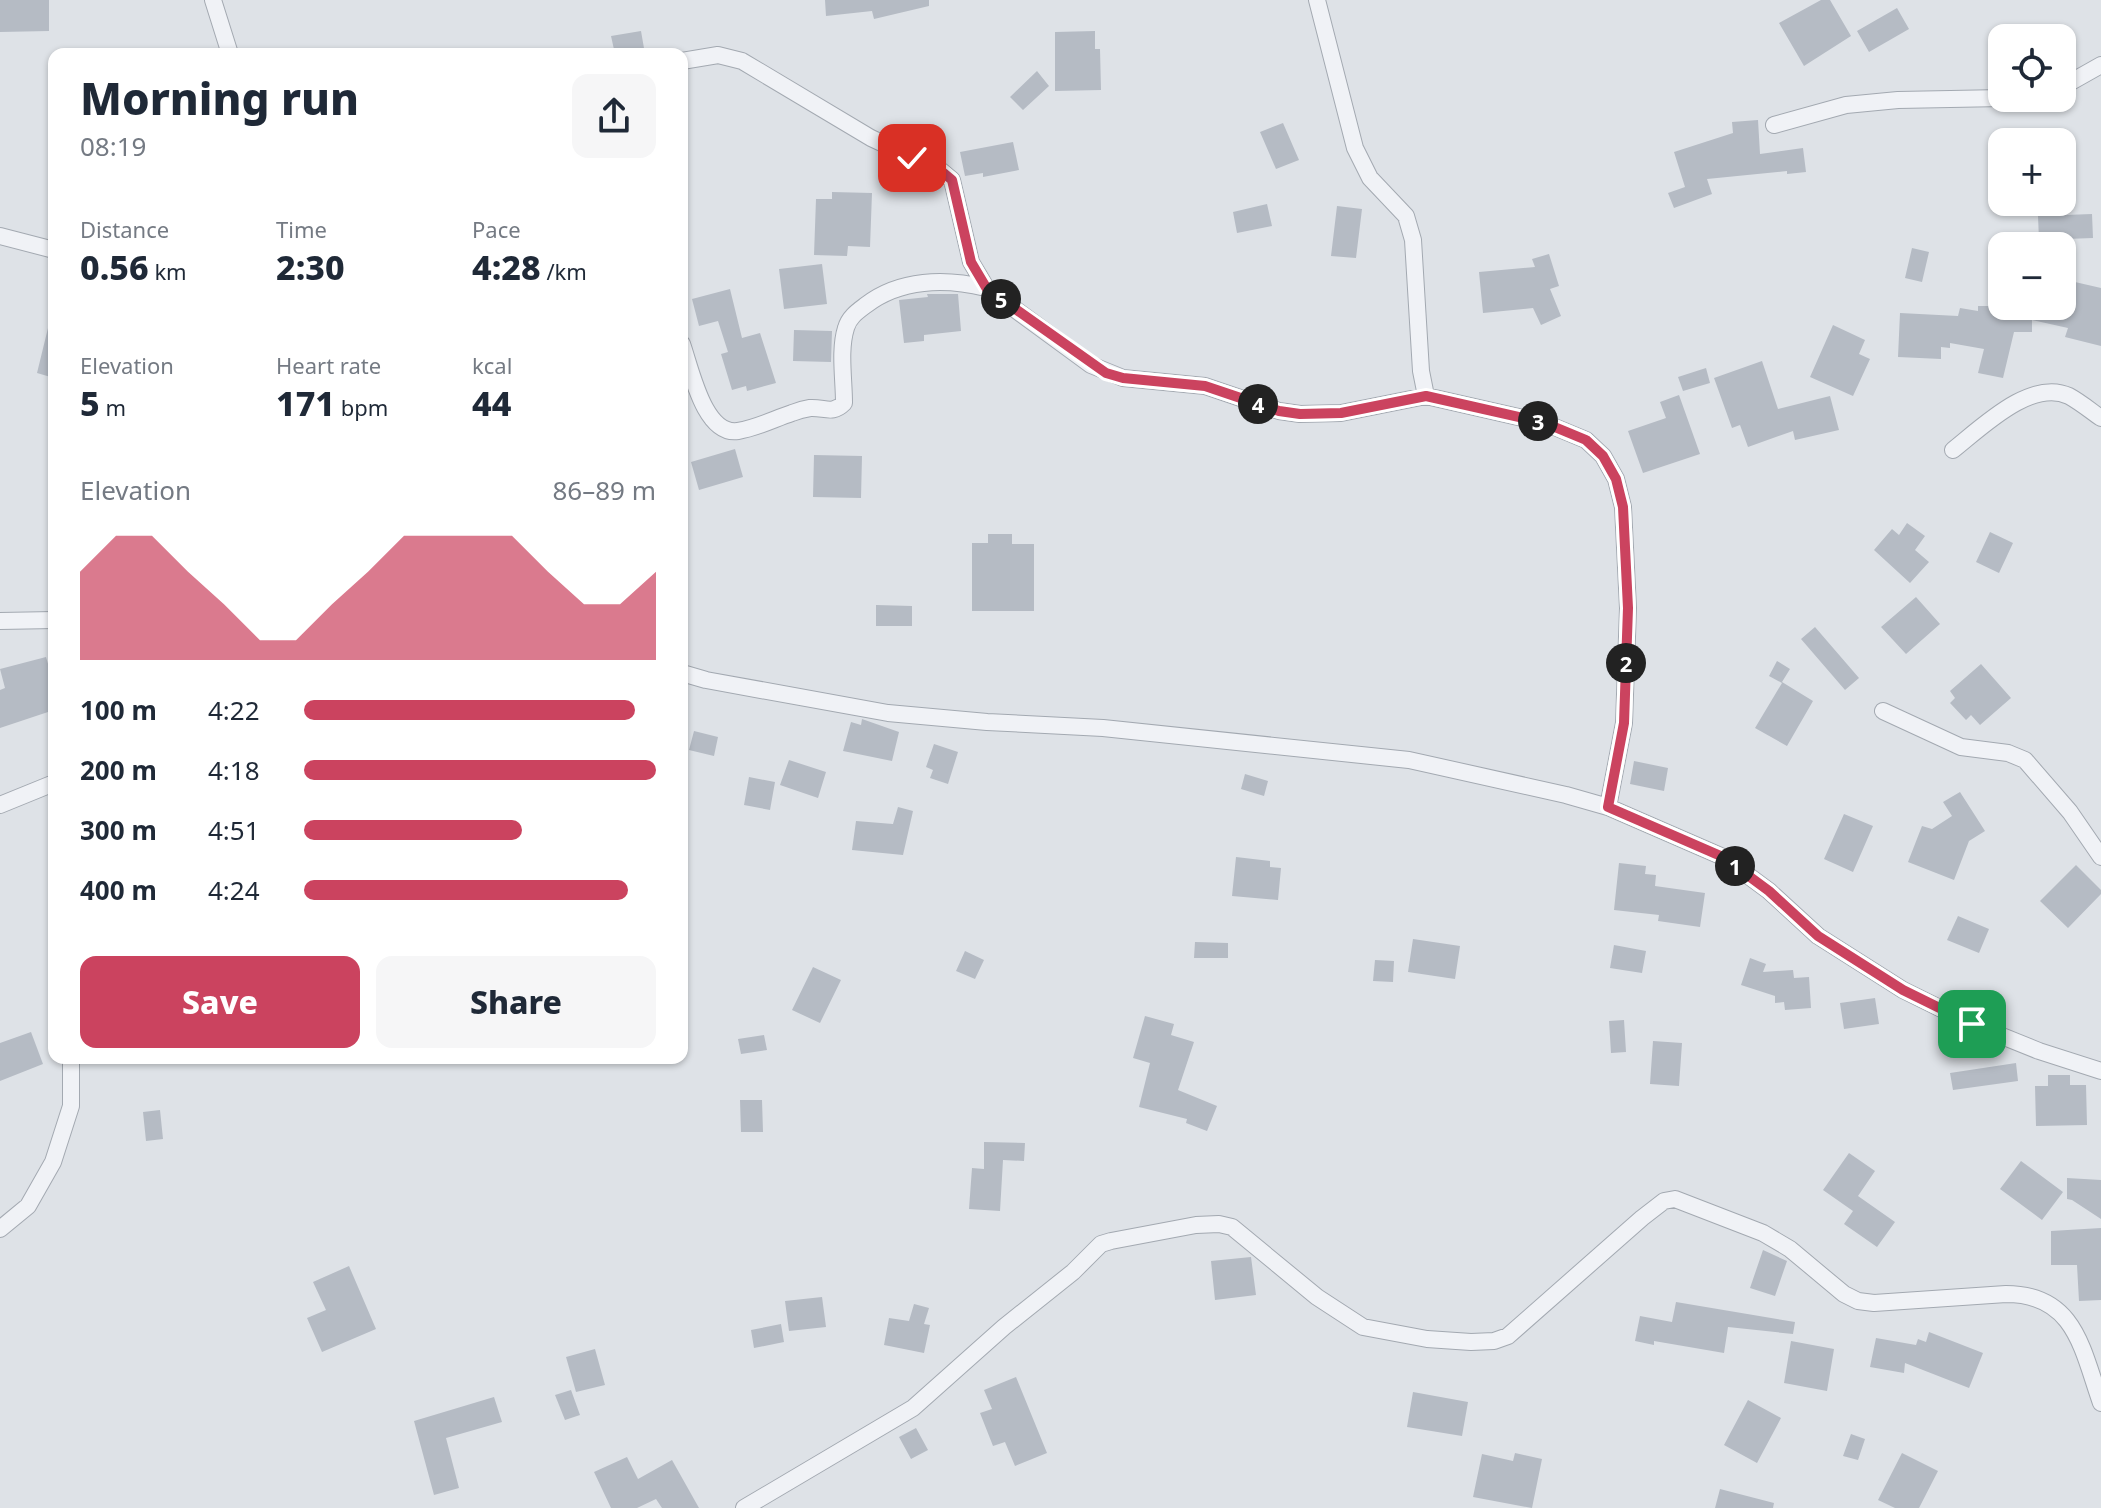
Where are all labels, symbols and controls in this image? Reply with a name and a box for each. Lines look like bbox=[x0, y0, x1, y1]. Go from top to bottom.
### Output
map controls bbox=[1988, 24, 2076, 320]
button: locate bbox=[1988, 24, 2076, 112]
text: Morning run bbox=[80, 68, 359, 128]
button: share bbox=[572, 74, 656, 158]
pin bbox=[878, 124, 946, 192]
text: 08:19 bbox=[80, 128, 146, 164]
button: + bbox=[1988, 128, 2076, 216]
icon: check bbox=[890, 136, 934, 180]
text: Distance bbox=[80, 214, 169, 244]
text: Time bbox=[276, 214, 327, 244]
text: Pace bbox=[472, 214, 521, 244]
button: − bbox=[1988, 232, 2076, 320]
text: 0.56 bbox=[80, 244, 149, 290]
text: 2:30 bbox=[276, 244, 345, 290]
text: 4:28 bbox=[472, 244, 541, 290]
text: km bbox=[149, 256, 187, 286]
text: /km bbox=[541, 256, 587, 286]
pin: 5 bbox=[981, 279, 1021, 319]
text: 5 bbox=[995, 284, 1007, 314]
text: Elevation bbox=[80, 350, 174, 380]
text: Heart rate bbox=[276, 350, 381, 380]
text: kcal bbox=[472, 350, 512, 380]
text: 5 bbox=[80, 380, 100, 426]
text: 171 bbox=[276, 380, 335, 426]
text: 44 bbox=[472, 380, 511, 426]
pin: 4 bbox=[1238, 384, 1278, 424]
text: 4 bbox=[1252, 389, 1264, 419]
text: m bbox=[100, 392, 126, 422]
text: bpm bbox=[335, 392, 388, 422]
pin: 3 bbox=[1518, 401, 1558, 441]
text: 3 bbox=[1532, 406, 1544, 436]
text: Elevation bbox=[80, 472, 191, 508]
text: 86–89 m bbox=[552, 472, 656, 508]
pin: 2 bbox=[1606, 643, 1646, 683]
text: 2 bbox=[1620, 648, 1632, 678]
text: 100 m bbox=[80, 692, 157, 728]
text: 4:22 bbox=[208, 692, 260, 728]
text: 200 m bbox=[80, 752, 157, 788]
text: 4:18 bbox=[208, 752, 260, 788]
text: 300 m bbox=[80, 812, 157, 848]
text: 4:51 bbox=[208, 812, 260, 848]
pin: 1 bbox=[1715, 846, 1755, 886]
text: 1 bbox=[1729, 851, 1741, 881]
text: 400 m bbox=[80, 872, 157, 908]
text: 4:24 bbox=[208, 872, 260, 908]
button: Save bbox=[80, 956, 360, 1048]
button: Share bbox=[376, 956, 656, 1048]
pin bbox=[1938, 990, 2006, 1058]
icon: arrive bbox=[1950, 1002, 1994, 1046]

